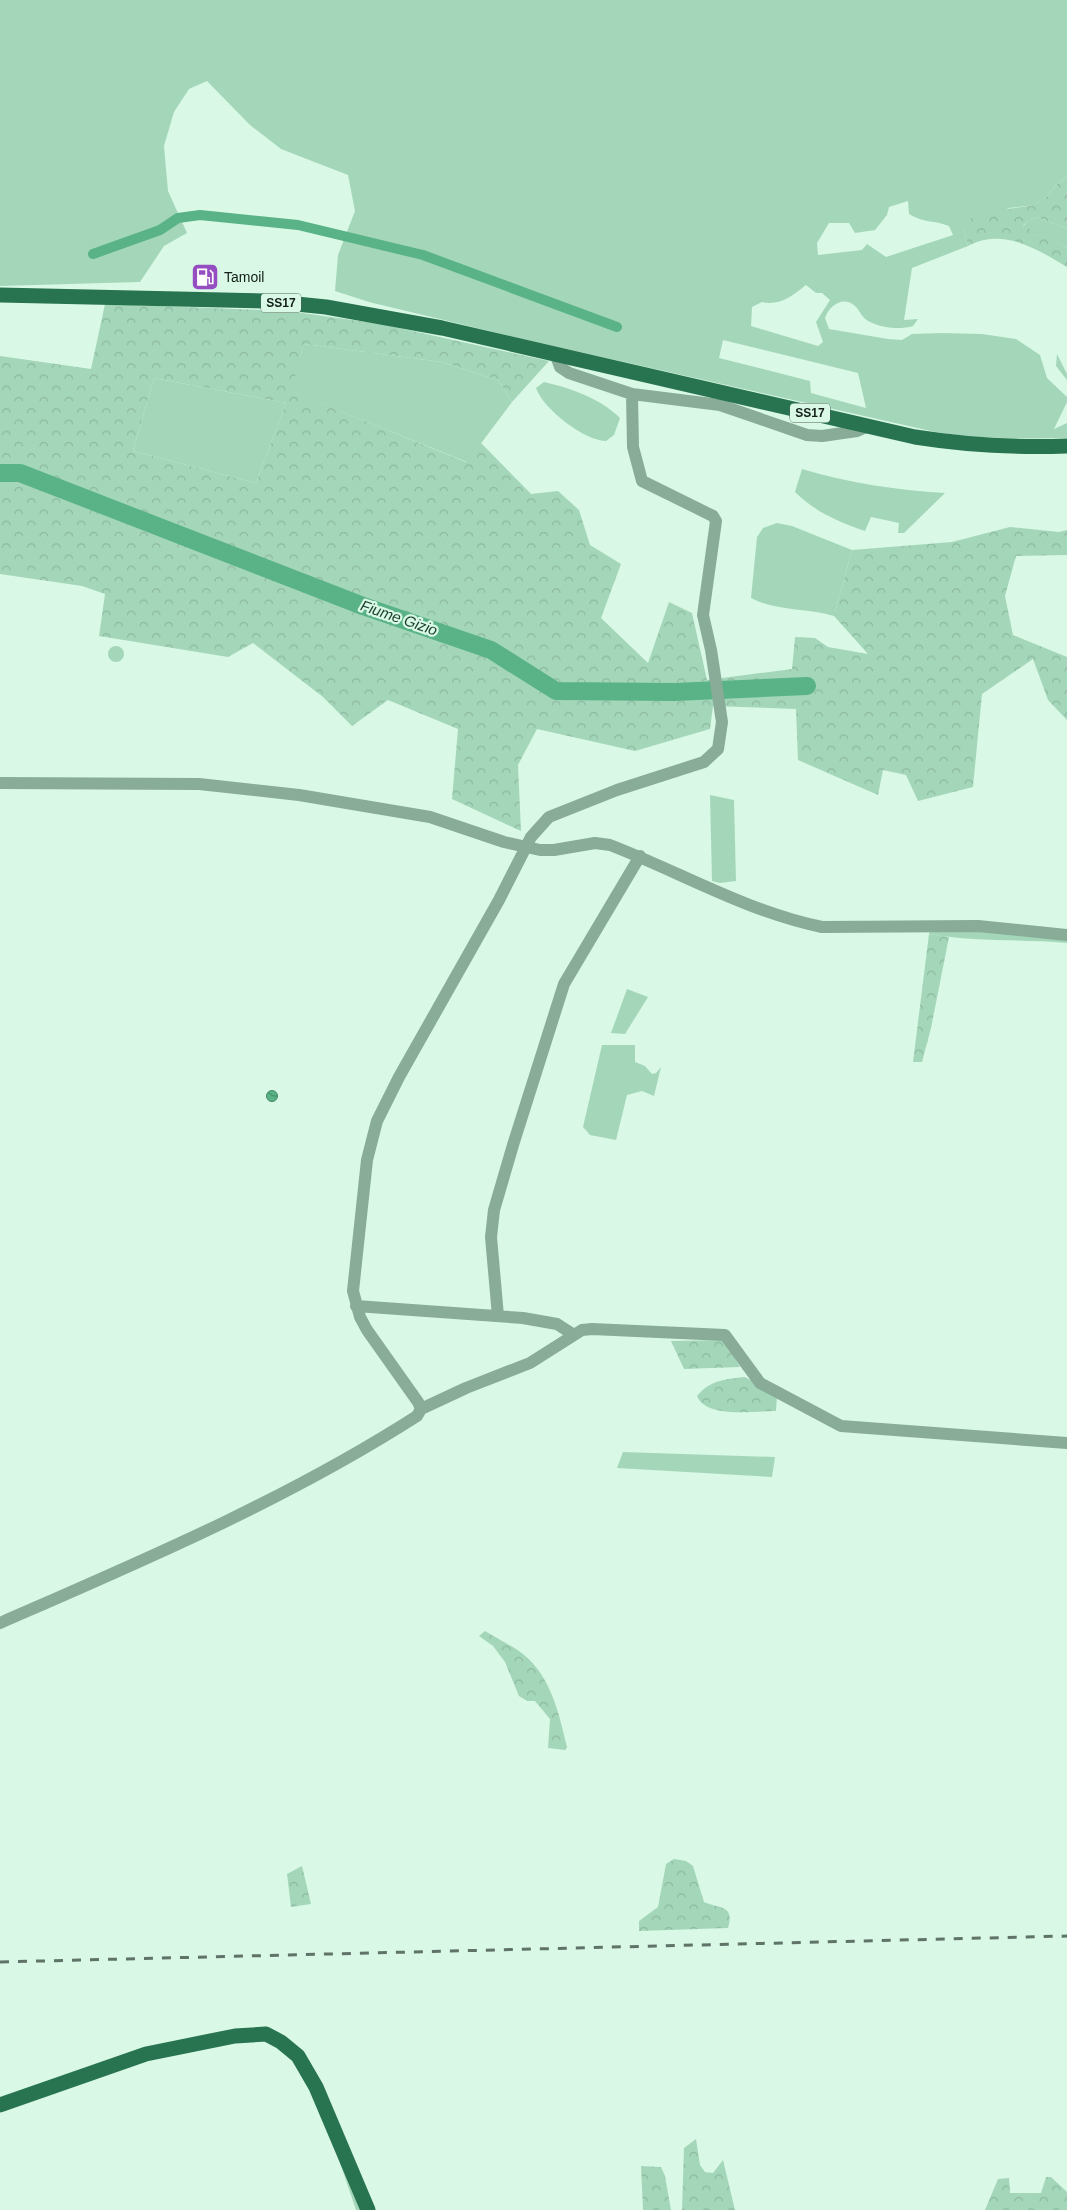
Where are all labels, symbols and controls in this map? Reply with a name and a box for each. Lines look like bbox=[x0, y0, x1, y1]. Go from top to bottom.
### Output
fuel station icon: Tamoil bbox=[190, 262, 220, 292]
place label: Tamoil bbox=[224, 269, 264, 285]
road number: SS17 bbox=[261, 294, 301, 312]
road number: SS17 bbox=[790, 403, 830, 422]
water label: Fiume Gizio bbox=[359, 596, 440, 639]

